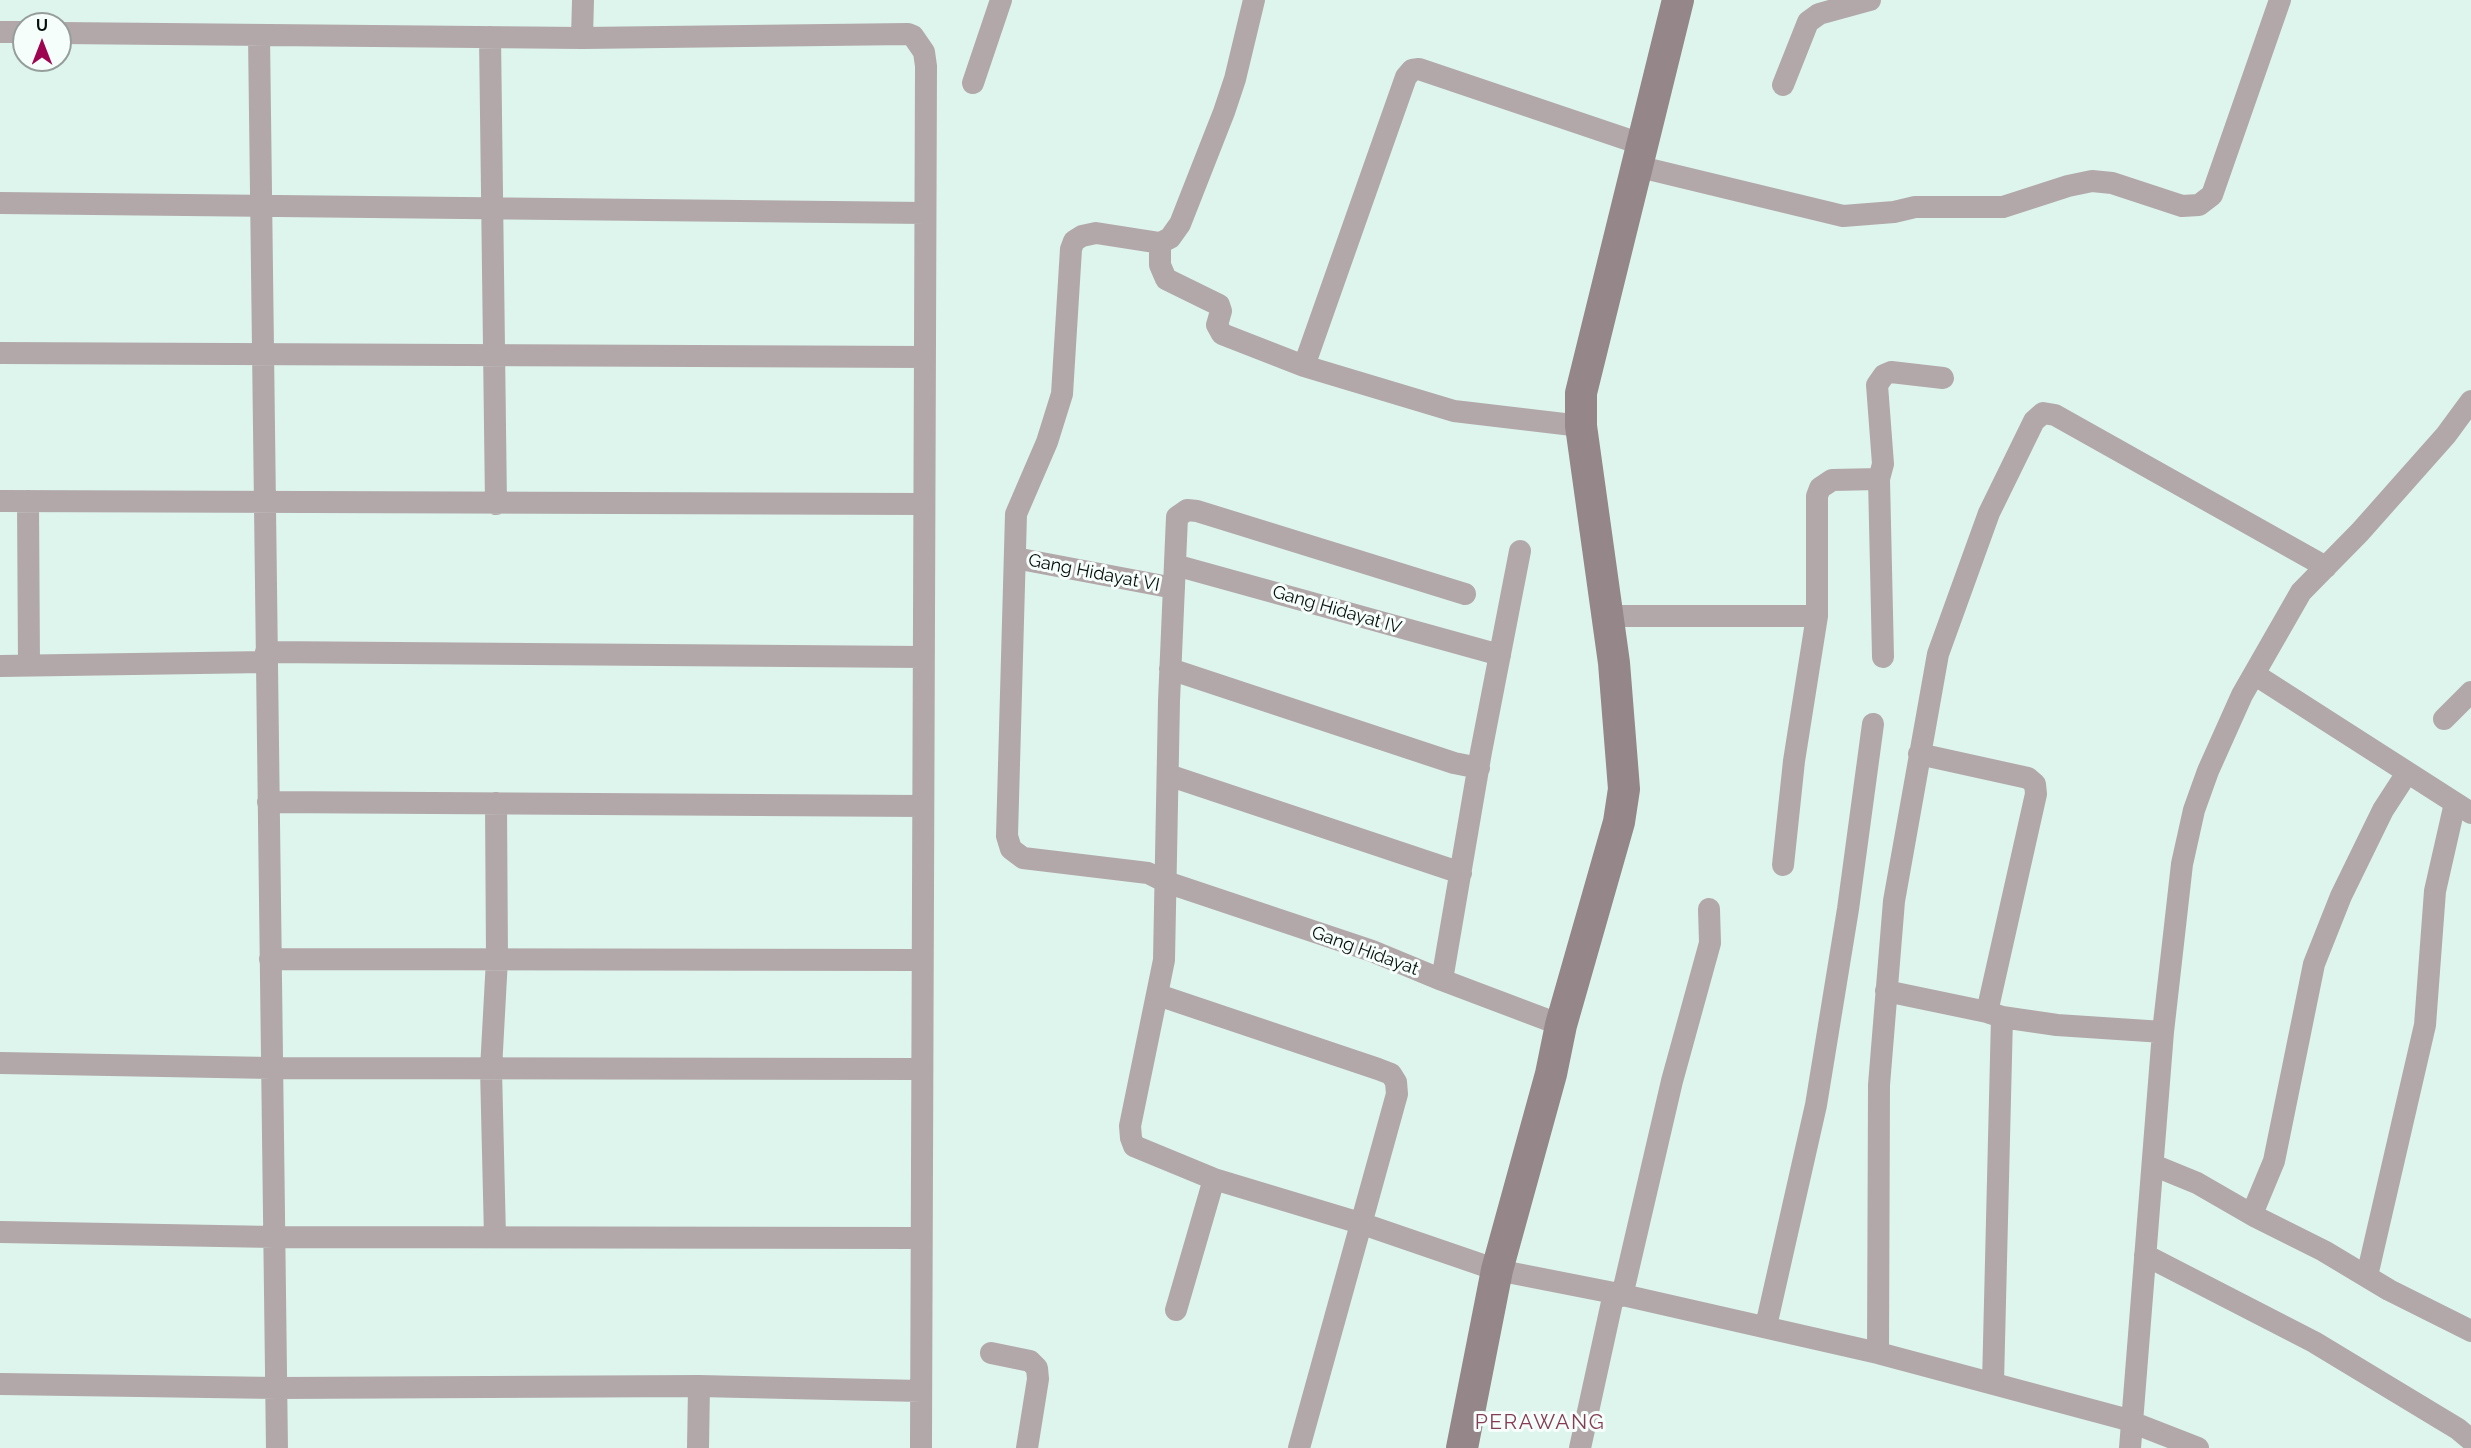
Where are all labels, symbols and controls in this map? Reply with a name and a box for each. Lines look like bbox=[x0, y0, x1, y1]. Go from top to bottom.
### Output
north arrow bbox=[12, 12, 72, 72]
text: U bbox=[36, 16, 48, 35]
street label: Gang Hidayat VI bbox=[1026, 550, 1162, 596]
street label: Gang Hidayat IV bbox=[1270, 581, 1404, 639]
street label: Gang Hidayat bbox=[1309, 922, 1421, 980]
district label: PERAWANG bbox=[1475, 1410, 1605, 1436]

